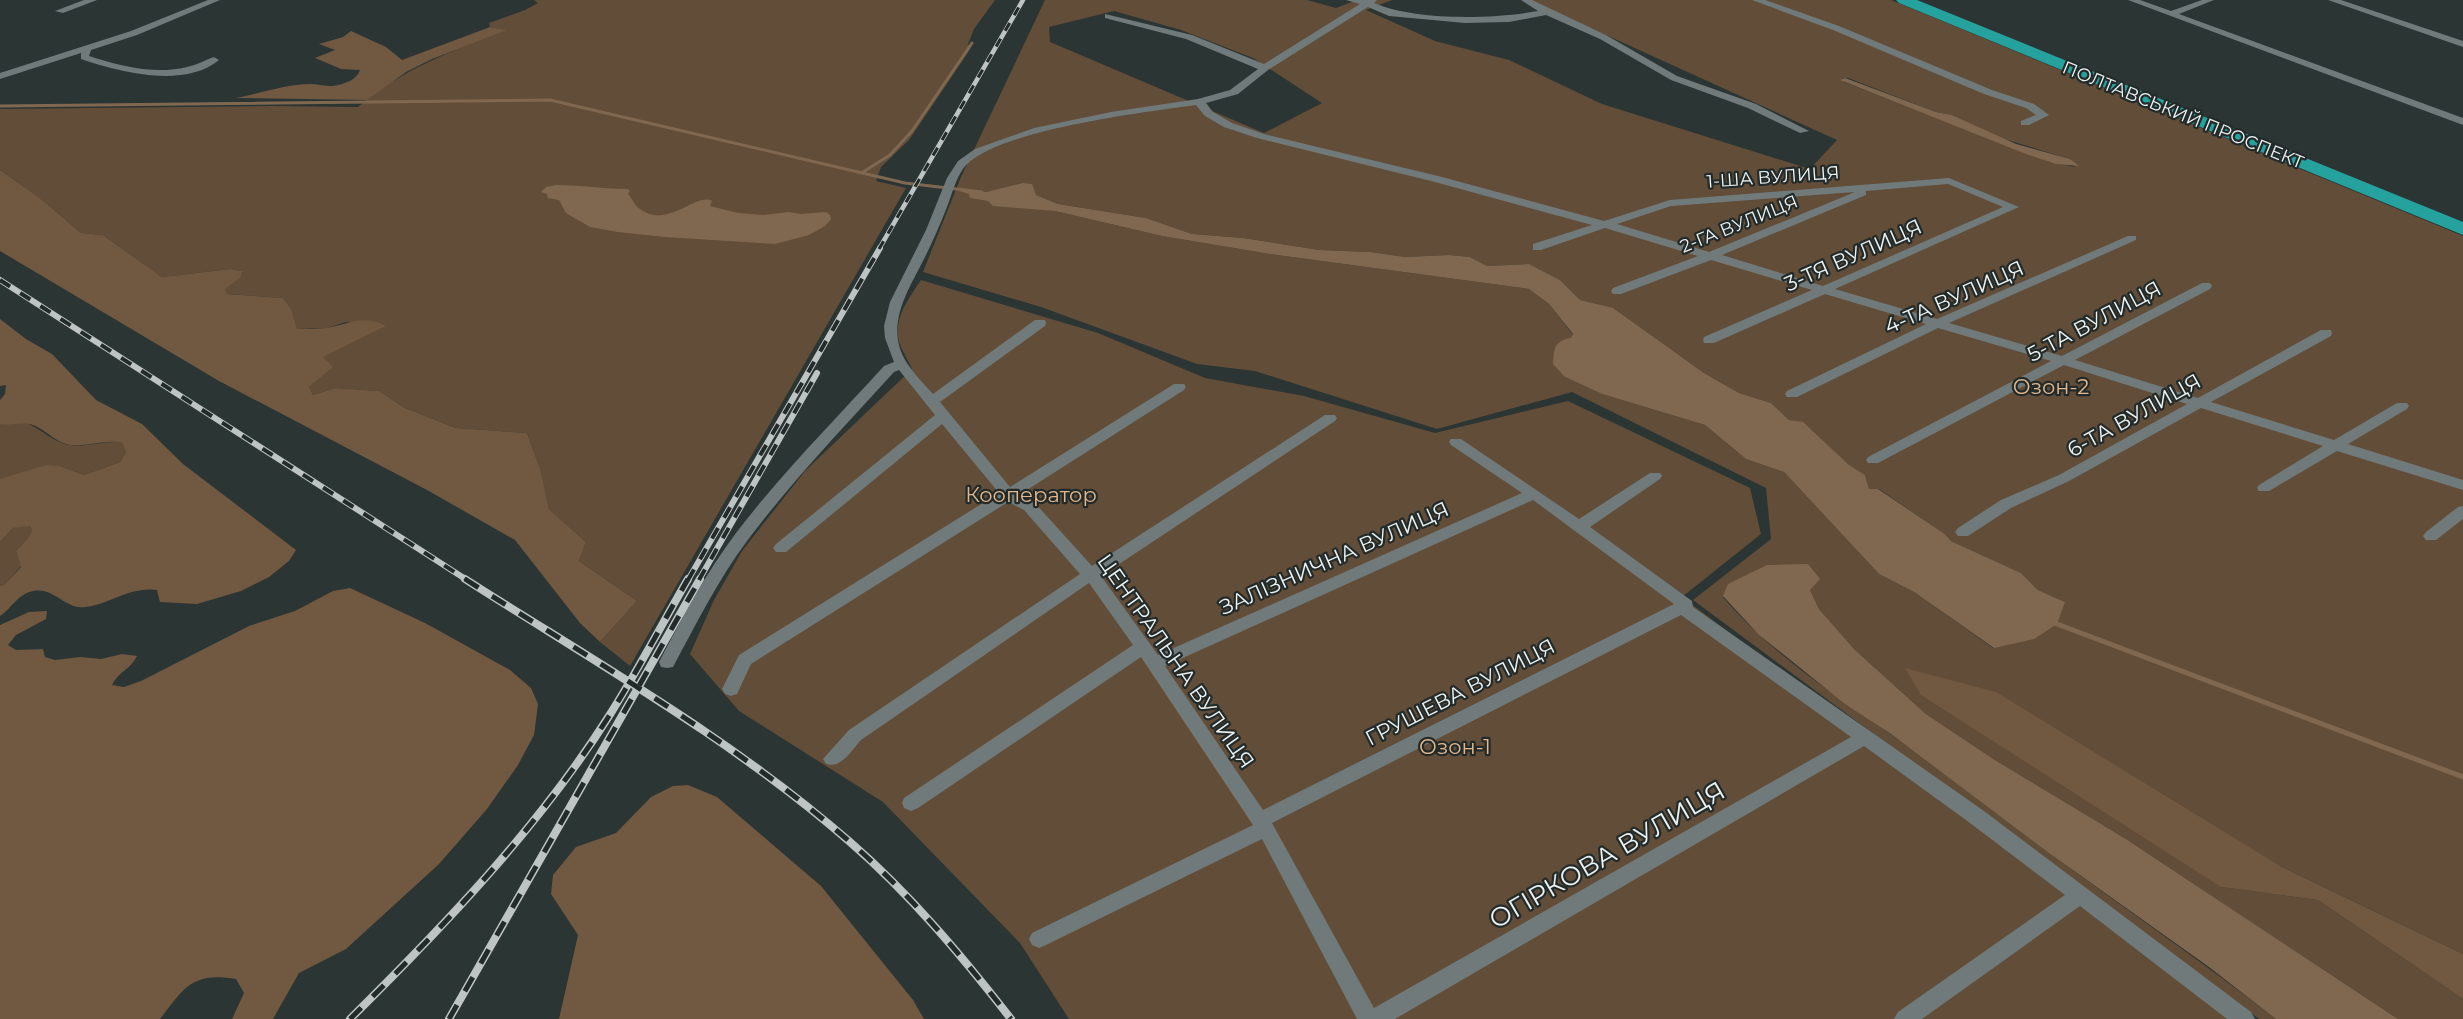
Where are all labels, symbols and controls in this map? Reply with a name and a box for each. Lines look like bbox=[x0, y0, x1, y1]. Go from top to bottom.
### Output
street label: ПОЛТАВСЬКИЙ ПРОСПЕКТ bbox=[2059, 56, 2307, 174]
street label: 1-ША ВУЛИЦЯ bbox=[1706, 161, 1840, 193]
street label: 2-ГА ВУЛИЦЯ bbox=[1677, 190, 1801, 258]
street label: 3-ТЯ ВУЛИЦЯ bbox=[1780, 214, 1926, 296]
street label: 4-ТА ВУЛИЦЯ bbox=[1880, 255, 2028, 339]
street label: 5-ТА ВУЛИЦЯ bbox=[2023, 275, 2165, 367]
street label: 6-ТА ВУЛИЦЯ bbox=[2063, 368, 2205, 462]
park label: Озон-2 bbox=[2013, 374, 2089, 399]
park label: Кооператор bbox=[965, 482, 1097, 507]
street label: ЗАЛІЗНИЧНА ВУЛИЦЯ bbox=[1215, 496, 1453, 620]
street label: ЦЕНТРАЛЬНА ВУЛИЦЯ bbox=[1092, 549, 1260, 773]
street label: ГРУШЕВА ВУЛИЦЯ bbox=[1361, 633, 1559, 751]
park label: Озон-1 bbox=[1419, 734, 1491, 759]
street label: ОГІРКОВА ВУЛИЦЯ bbox=[1483, 774, 1731, 936]

